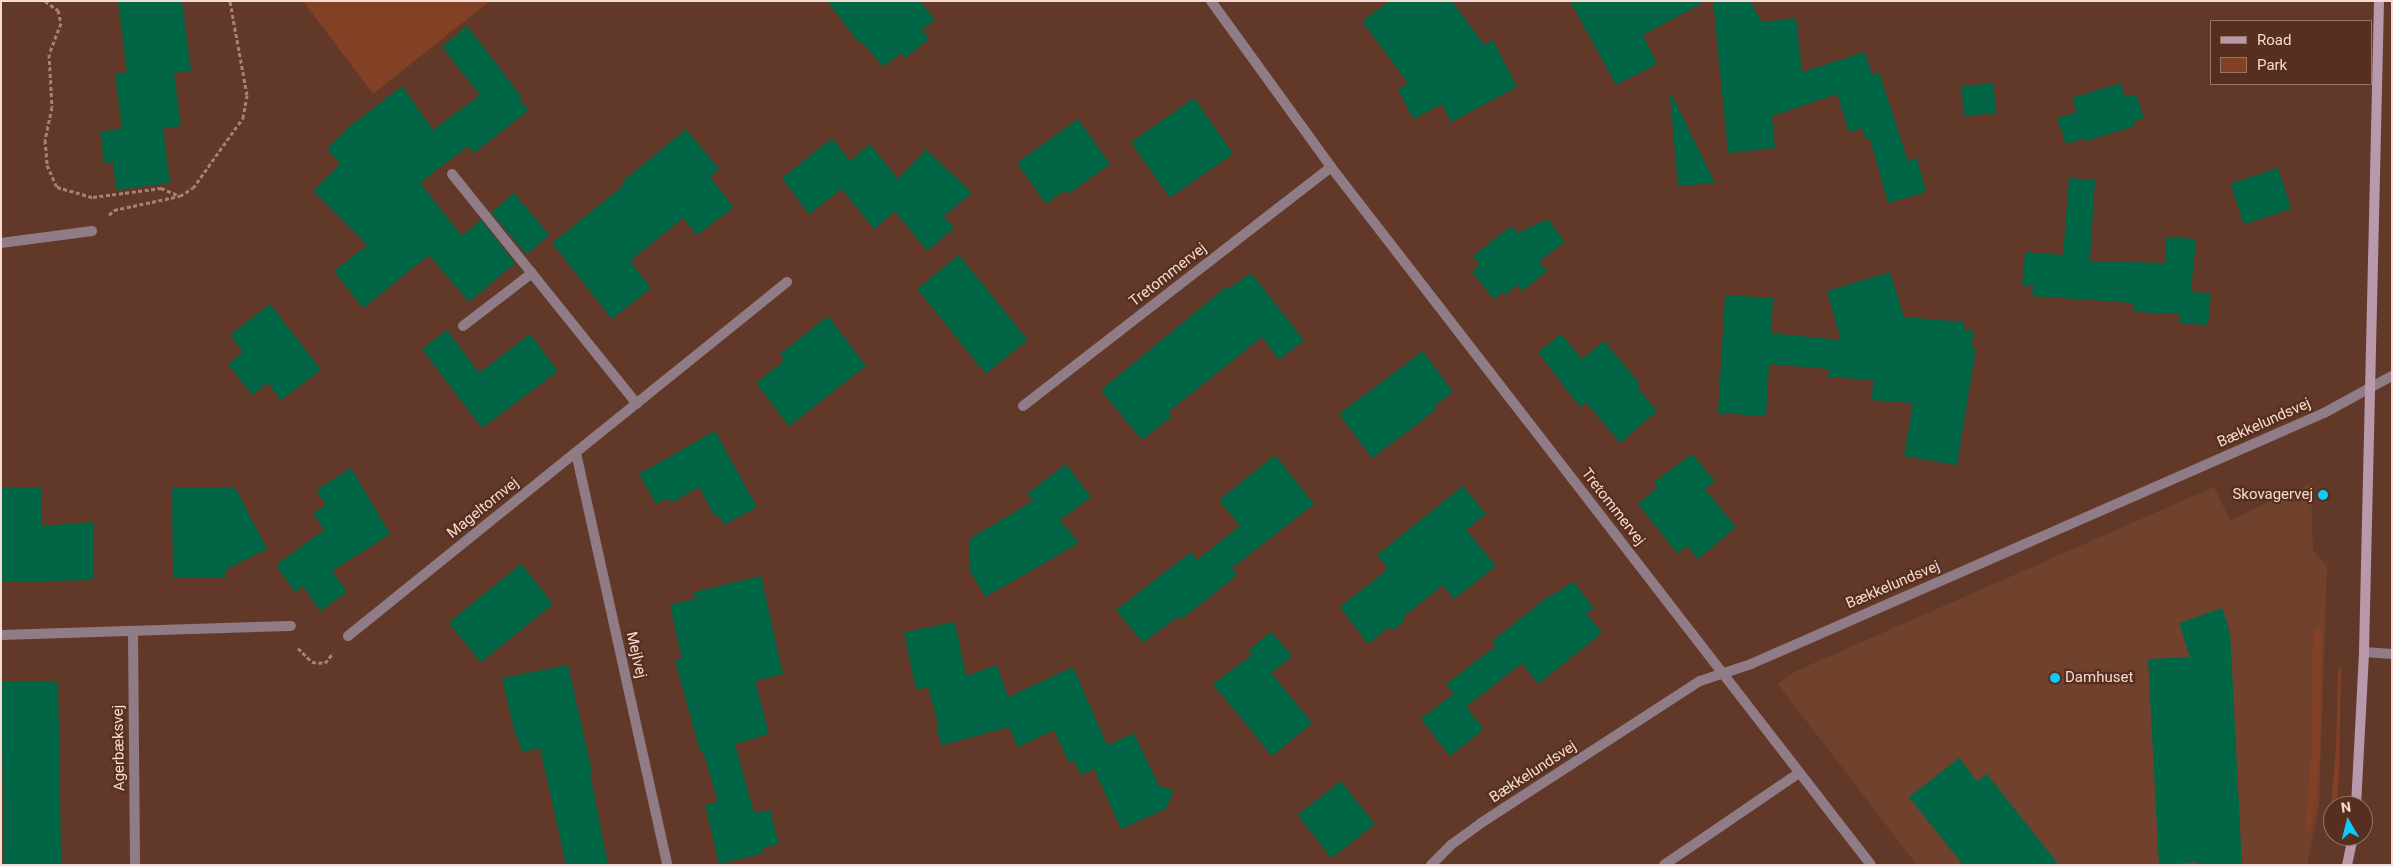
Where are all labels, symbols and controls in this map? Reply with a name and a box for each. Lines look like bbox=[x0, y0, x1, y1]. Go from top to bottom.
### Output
legend bbox=[2210, 20, 2373, 85]
text: Road bbox=[2257, 31, 2291, 49]
text: Park bbox=[2257, 56, 2287, 74]
street label: Tretommervej bbox=[1126, 239, 1210, 311]
street label: Bækkelundsvej bbox=[2215, 394, 2313, 452]
street label: Tretommervej bbox=[1577, 465, 1649, 549]
street label: Mageltornvej bbox=[444, 474, 522, 542]
place label: Skovagervej bbox=[2232, 486, 2313, 504]
marker: Skovagervej bbox=[2317, 489, 2329, 501]
street label: Bækkelundsvej bbox=[1843, 557, 1943, 613]
street label: Mejlvej bbox=[622, 630, 650, 680]
place label: Damhuset bbox=[2065, 669, 2133, 687]
marker: Damhuset bbox=[2049, 672, 2061, 684]
street label: Agerbæksvej bbox=[109, 705, 129, 791]
street label: Bækkelundsvej bbox=[1486, 737, 1580, 807]
north arrow bbox=[2323, 796, 2373, 846]
text: N bbox=[2340, 799, 2352, 816]

